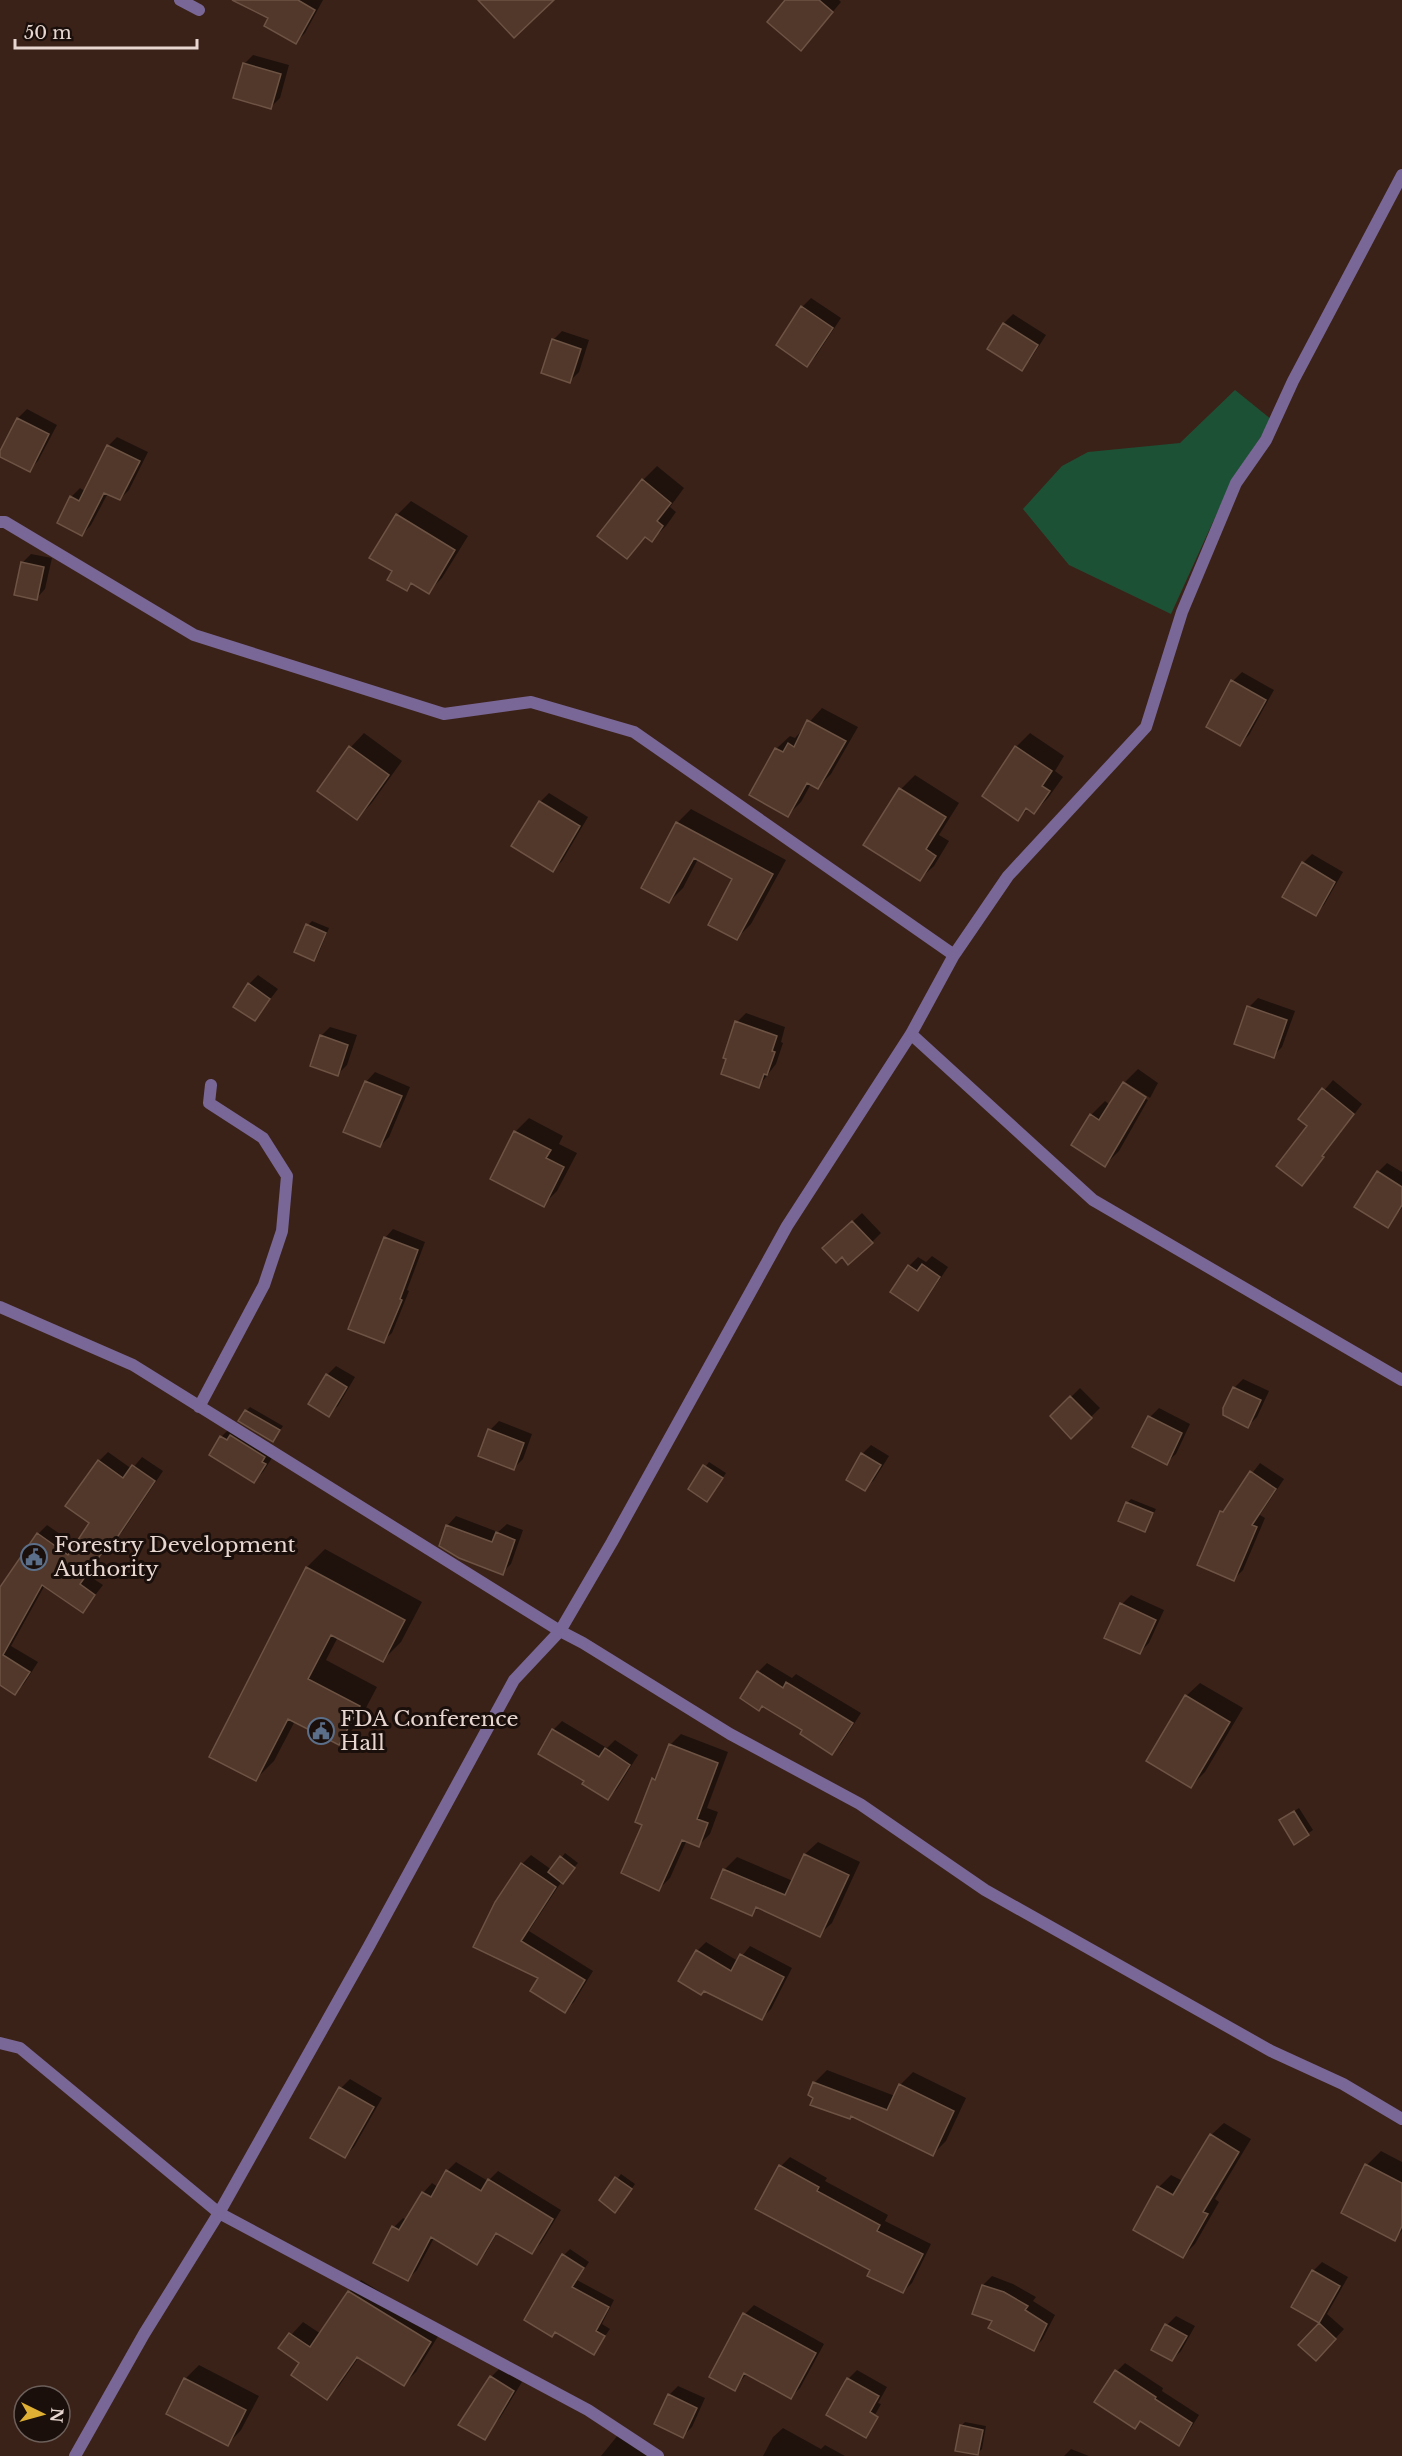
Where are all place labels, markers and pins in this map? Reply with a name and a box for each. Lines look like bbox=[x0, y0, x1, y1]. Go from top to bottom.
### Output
place label: Forestry Development Authority bbox=[53, 1532, 296, 1582]
public building icon: Forestry Development Authority bbox=[19, 1542, 49, 1572]
place label: FDA Conference Hall bbox=[340, 1706, 519, 1756]
public building icon: FDA Conference Hall bbox=[306, 1716, 336, 1746]

